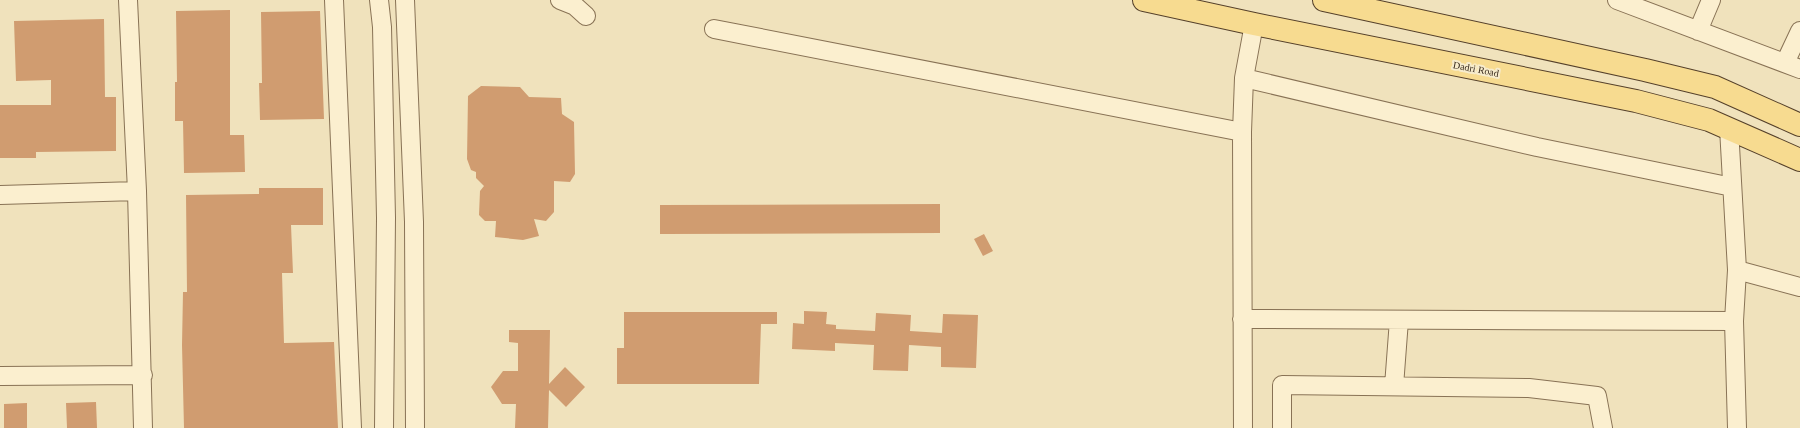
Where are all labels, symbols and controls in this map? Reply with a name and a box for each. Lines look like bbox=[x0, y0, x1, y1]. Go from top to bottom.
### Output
street label: Dadri Road bbox=[1452, 59, 1500, 79]

